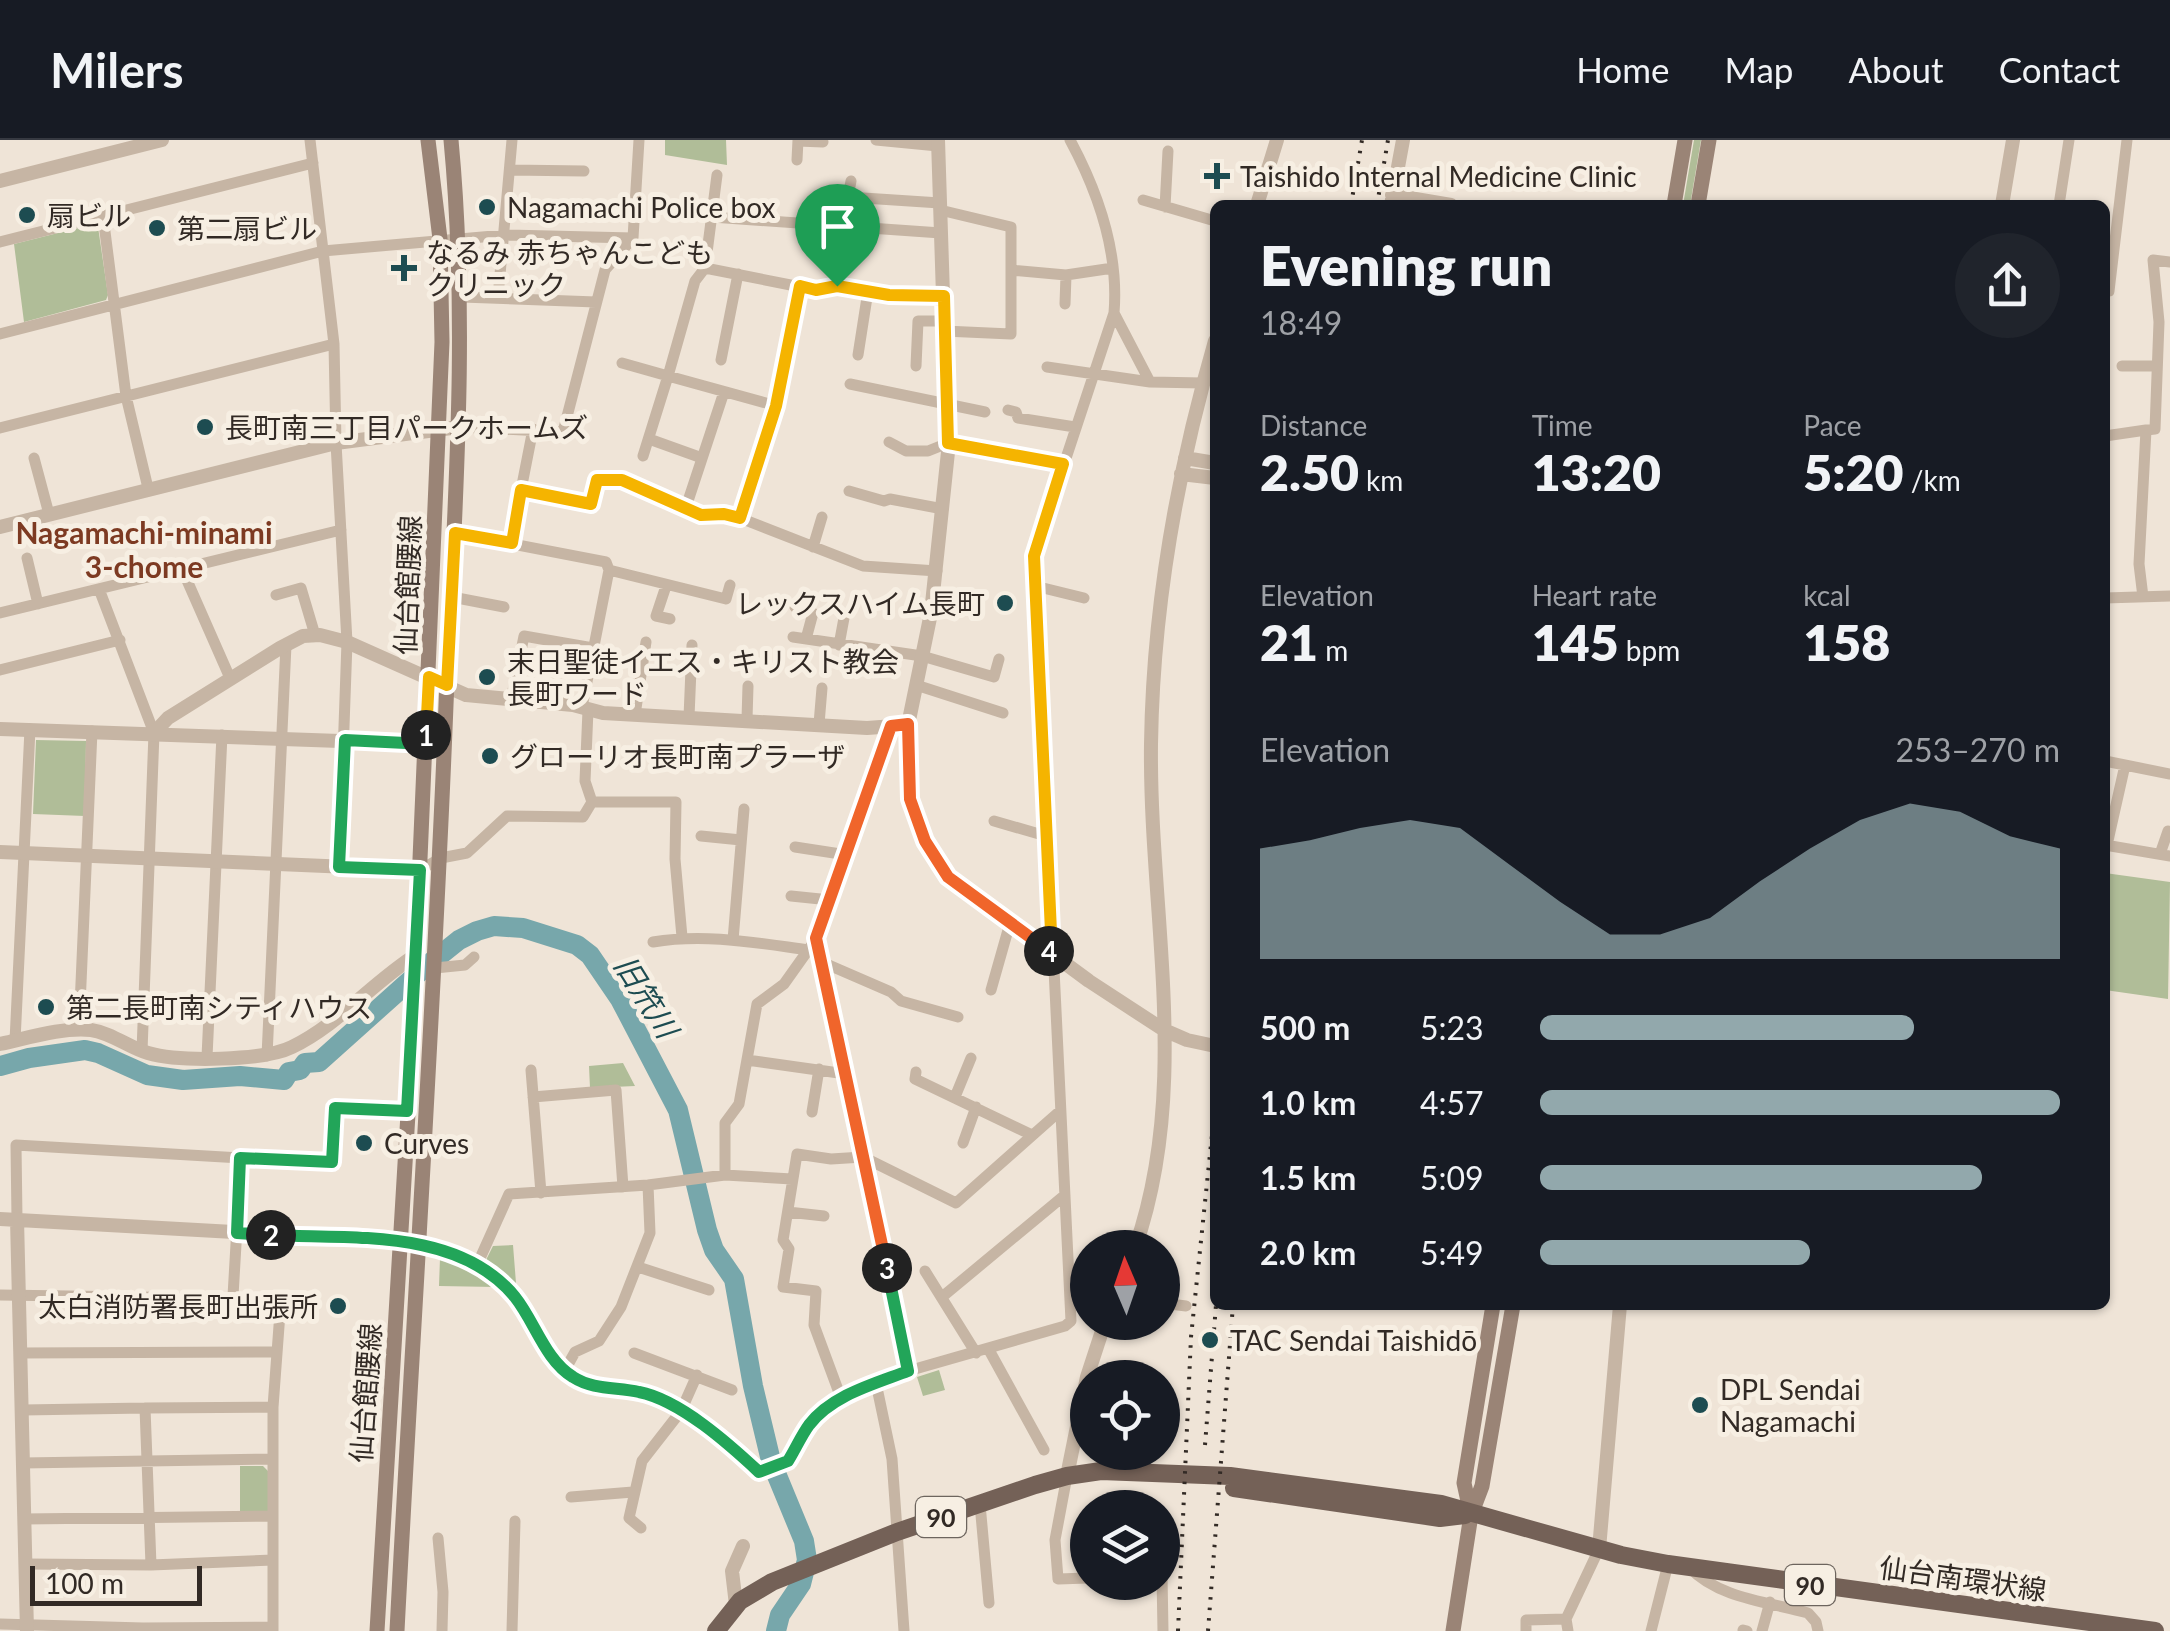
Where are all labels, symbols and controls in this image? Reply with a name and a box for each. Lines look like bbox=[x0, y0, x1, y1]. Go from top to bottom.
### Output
text: Milers bbox=[50, 41, 184, 98]
text: Home bbox=[1576, 48, 1669, 90]
text: Map bbox=[1724, 48, 1793, 90]
text: About bbox=[1848, 48, 1944, 90]
text: Contact bbox=[1999, 48, 2120, 90]
place label: Taishido Internal Medicine Clinic bbox=[1240, 159, 1637, 193]
marker: Taishido Internal Medicine Clinic bbox=[1204, 163, 1230, 189]
pin bbox=[795, 184, 880, 287]
place label: Nagamachi Police box bbox=[507, 190, 775, 224]
marker: Nagamachi Police box bbox=[476, 196, 498, 218]
place label: 扇ビル bbox=[47, 198, 131, 232]
icon: arrive bbox=[810, 199, 865, 254]
marker: 扇ビル bbox=[16, 204, 38, 226]
place label: 第二扇ビル bbox=[177, 211, 317, 245]
marker: 第二扇ビル bbox=[146, 217, 168, 239]
text: Evening run bbox=[1260, 232, 1552, 298]
button: share bbox=[1955, 233, 2060, 338]
place label: なるみ 赤ちゃんこども クリニック bbox=[426, 235, 713, 301]
marker: なるみ 赤ちゃんこども クリニック bbox=[391, 255, 417, 281]
text: 18:49 bbox=[1260, 303, 1342, 342]
text: Distance bbox=[1260, 408, 1367, 442]
text: Time bbox=[1532, 408, 1593, 442]
text: Pace bbox=[1803, 408, 1862, 442]
place label: 長町南三丁目パークホームズ bbox=[225, 410, 588, 444]
marker: 長町南三丁目パークホームズ bbox=[194, 416, 216, 438]
text: 2.50 bbox=[1260, 442, 1359, 502]
text: 13:20 bbox=[1532, 442, 1661, 502]
text: 5:20 bbox=[1803, 442, 1904, 502]
text: km bbox=[1359, 463, 1403, 497]
text: /km bbox=[1904, 463, 1961, 497]
district label: Nagamachi-minami 3-chome bbox=[15, 514, 273, 584]
street label: 仙台館腰線 bbox=[388, 514, 426, 656]
text: Elevation bbox=[1260, 578, 1374, 612]
text: Heart rate bbox=[1532, 578, 1657, 612]
text: kcal bbox=[1803, 578, 1851, 612]
place label: レックスハイム長町 bbox=[735, 586, 985, 620]
marker: レックスハイム長町 bbox=[994, 592, 1016, 614]
text: 21 bbox=[1260, 612, 1318, 672]
text: 145 bbox=[1532, 612, 1619, 672]
text: 158 bbox=[1803, 612, 1890, 672]
text: m bbox=[1318, 633, 1348, 667]
text: bpm bbox=[1619, 633, 1680, 667]
place label: 末日聖徒イエス・キリスト教会 長町ワード bbox=[507, 644, 899, 710]
marker: 末日聖徒イエス・キリスト教会 長町ワード bbox=[476, 666, 498, 688]
pin: 1 bbox=[401, 710, 451, 760]
text: 1 bbox=[418, 718, 434, 752]
text: Elevation bbox=[1260, 730, 1390, 769]
text: 253–270 m bbox=[1896, 730, 2060, 769]
place label: グローリオ長町南プラーザ bbox=[510, 739, 845, 773]
marker: グローリオ長町南プラーザ bbox=[479, 745, 501, 767]
pin: 4 bbox=[1024, 926, 1074, 976]
text: 4 bbox=[1041, 934, 1057, 968]
water label: 旧笊川 bbox=[608, 948, 688, 1046]
place label: 第二長町南シティハウス bbox=[66, 990, 372, 1024]
marker: 第二長町南シティハウス bbox=[35, 996, 57, 1018]
text: 500 m bbox=[1260, 1008, 1350, 1047]
text: 5:23 bbox=[1420, 1008, 1484, 1047]
text: 1.0 km bbox=[1260, 1083, 1356, 1122]
text: 4:57 bbox=[1420, 1083, 1484, 1122]
place label: Curves bbox=[384, 1126, 469, 1160]
marker: Curves bbox=[353, 1132, 375, 1154]
text: 1.5 km bbox=[1260, 1158, 1356, 1197]
text: 5:09 bbox=[1420, 1158, 1484, 1197]
pin: 2 bbox=[246, 1210, 296, 1260]
text: 2 bbox=[263, 1218, 279, 1252]
north arrow bbox=[1070, 1230, 1180, 1340]
map controls bbox=[1070, 1230, 1180, 1600]
text: 2.0 km bbox=[1260, 1233, 1356, 1272]
text: 5:49 bbox=[1420, 1233, 1484, 1272]
pin: 3 bbox=[862, 1243, 912, 1293]
text: 3 bbox=[879, 1251, 895, 1285]
place label: 太白消防署長町出張所 bbox=[38, 1289, 318, 1323]
marker: 太白消防署長町出張所 bbox=[327, 1295, 349, 1317]
street label: 仙台館腰線 bbox=[343, 1322, 387, 1464]
place label: TAC Sendai Taishidō bbox=[1230, 1323, 1477, 1357]
marker: TAC Sendai Taishidō bbox=[1199, 1329, 1221, 1351]
button: locate bbox=[1070, 1360, 1180, 1470]
place label: DPL Sendai Nagamachi bbox=[1720, 1372, 1861, 1438]
marker: DPL Sendai Nagamachi bbox=[1689, 1394, 1711, 1416]
button: layers bbox=[1070, 1490, 1180, 1600]
road number: 90 bbox=[916, 1497, 966, 1537]
street label: 仙台南環状線 bbox=[1877, 1549, 2049, 1607]
scale bar bbox=[30, 1561, 202, 1606]
road number: 90 bbox=[1785, 1565, 1835, 1605]
text: 100 m bbox=[45, 1566, 124, 1600]

